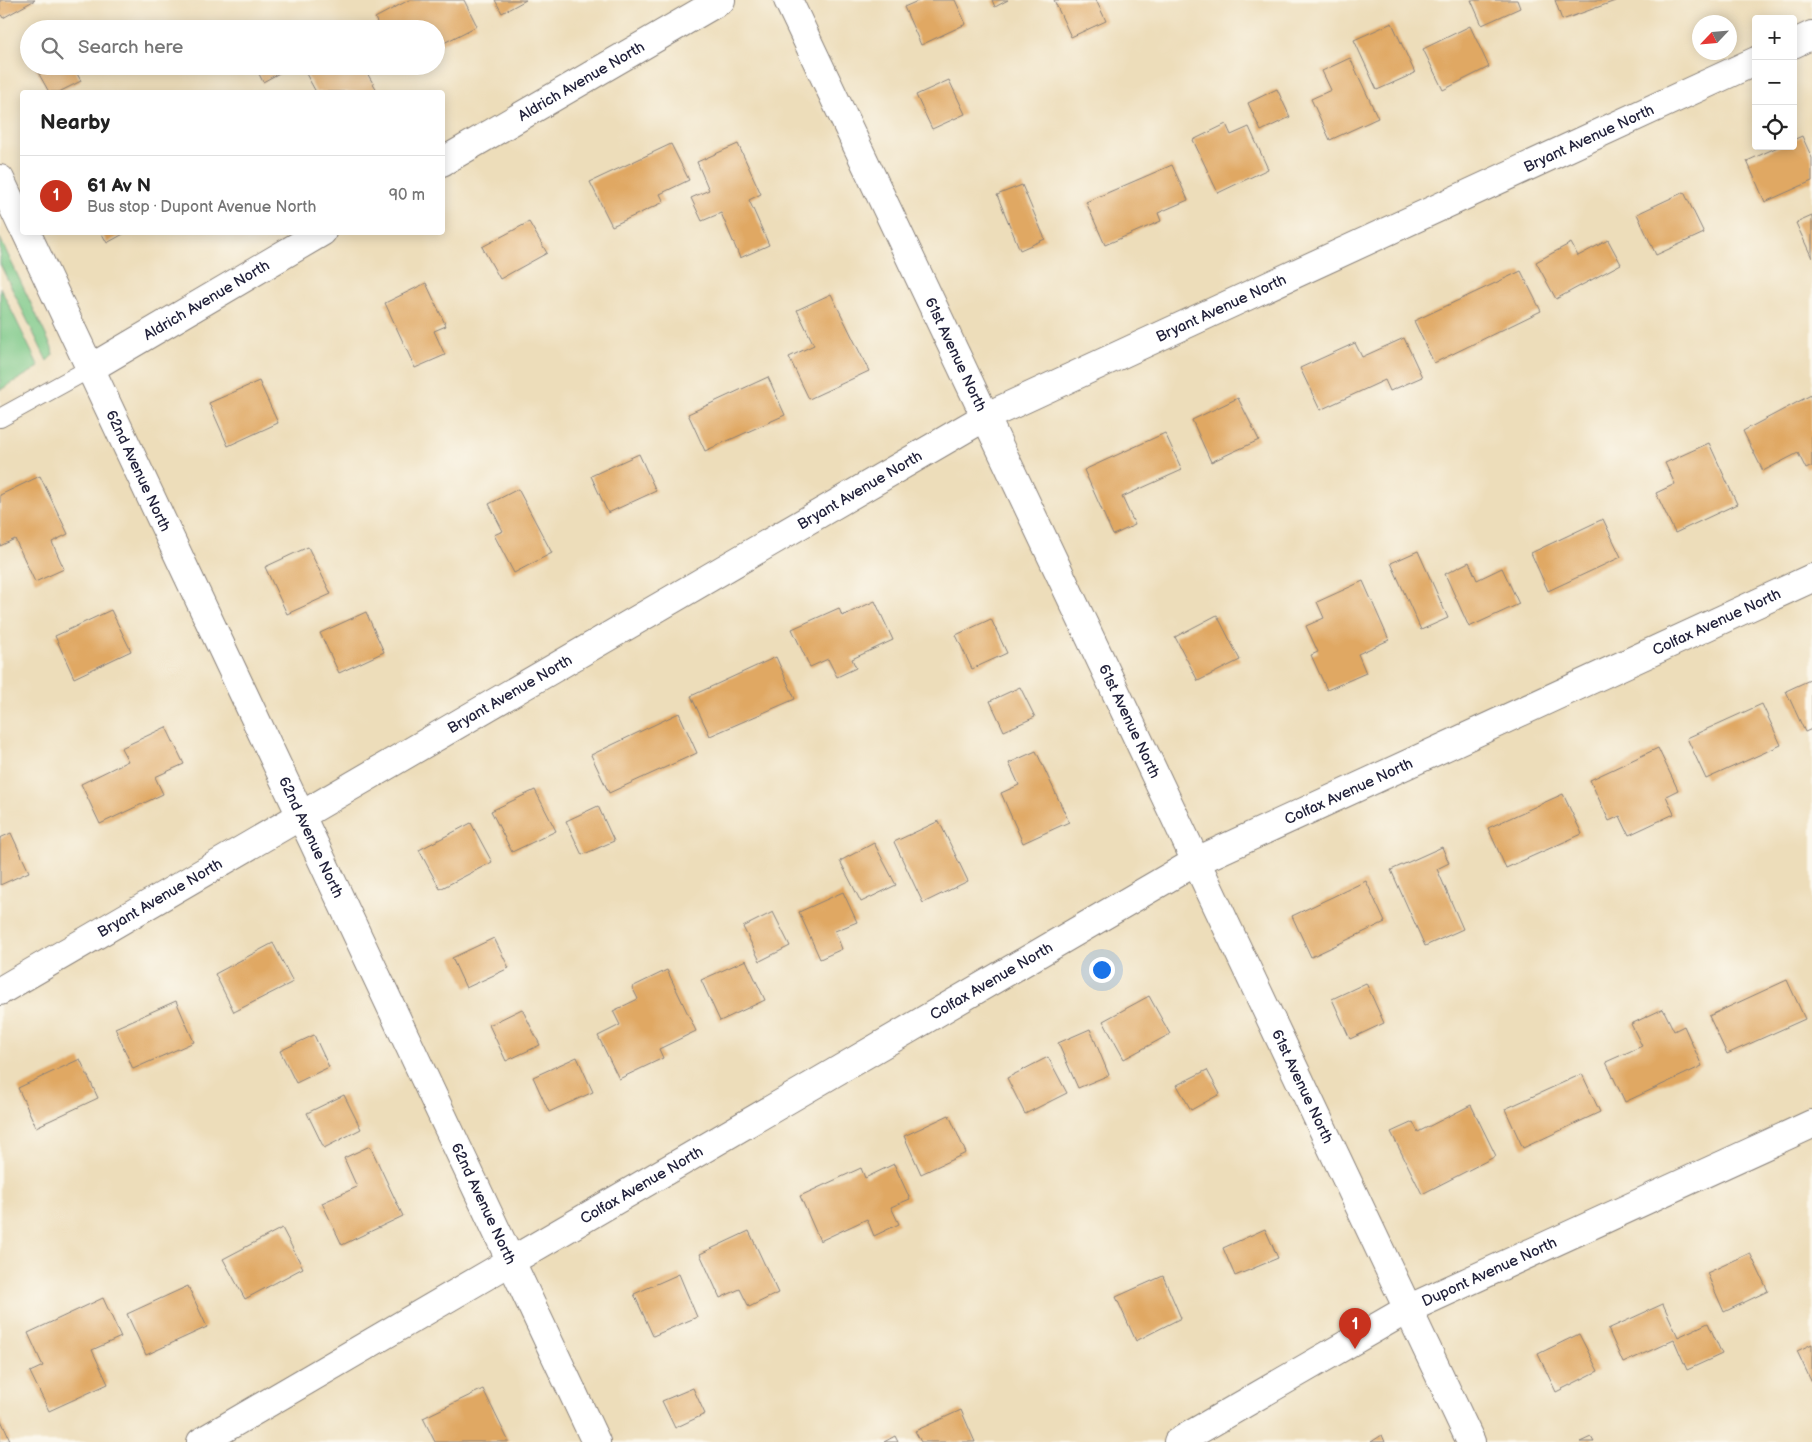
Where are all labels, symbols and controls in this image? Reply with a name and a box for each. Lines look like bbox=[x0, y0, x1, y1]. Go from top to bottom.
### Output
north arrow bbox=[1692, 15, 1737, 60]
map controls bbox=[1752, 15, 1797, 150]
button: + bbox=[1752, 15, 1797, 60]
search box bbox=[20, 20, 445, 75]
icon: search bbox=[38, 34, 66, 62]
text: Search here bbox=[78, 36, 183, 59]
street label: Aldrich Avenue North bbox=[515, 37, 648, 126]
button: − bbox=[1752, 60, 1797, 105]
street label: Bryant Avenue North bbox=[1521, 100, 1657, 177]
button: locate bbox=[1752, 105, 1797, 150]
text: Nearby bbox=[40, 110, 110, 135]
text: 61 Av N bbox=[87, 175, 151, 198]
text: 1 bbox=[53, 186, 59, 205]
text: 90 m bbox=[389, 186, 425, 205]
text: Bus stop · Dupont Avenue North bbox=[87, 198, 316, 217]
street label: Aldrich Avenue North bbox=[140, 256, 273, 345]
street label: Bryant Avenue North bbox=[1153, 270, 1289, 347]
street label: 61st Avenue North bbox=[920, 294, 990, 415]
street label: 62nd Avenue North bbox=[101, 407, 175, 535]
street label: Bryant Avenue North bbox=[794, 447, 926, 534]
street label: Colfax Avenue North bbox=[1650, 585, 1784, 660]
street label: Bryant Avenue North bbox=[444, 651, 576, 738]
street label: 61st Avenue North bbox=[1094, 661, 1164, 781]
street label: Colfax Avenue North bbox=[1282, 754, 1416, 829]
street label: 62nd Avenue North bbox=[274, 774, 347, 901]
street label: Bryant Avenue North bbox=[94, 855, 226, 942]
street label: Colfax Avenue North bbox=[927, 938, 1056, 1025]
your location bbox=[1089, 957, 1115, 983]
street label: 61st Avenue North bbox=[1267, 1026, 1337, 1147]
street label: 62nd Avenue North bbox=[447, 1140, 520, 1268]
street label: Colfax Avenue North bbox=[577, 1142, 707, 1229]
street label: Dupont Avenue North bbox=[1419, 1233, 1560, 1311]
pin: 1 bbox=[1339, 1308, 1371, 1349]

